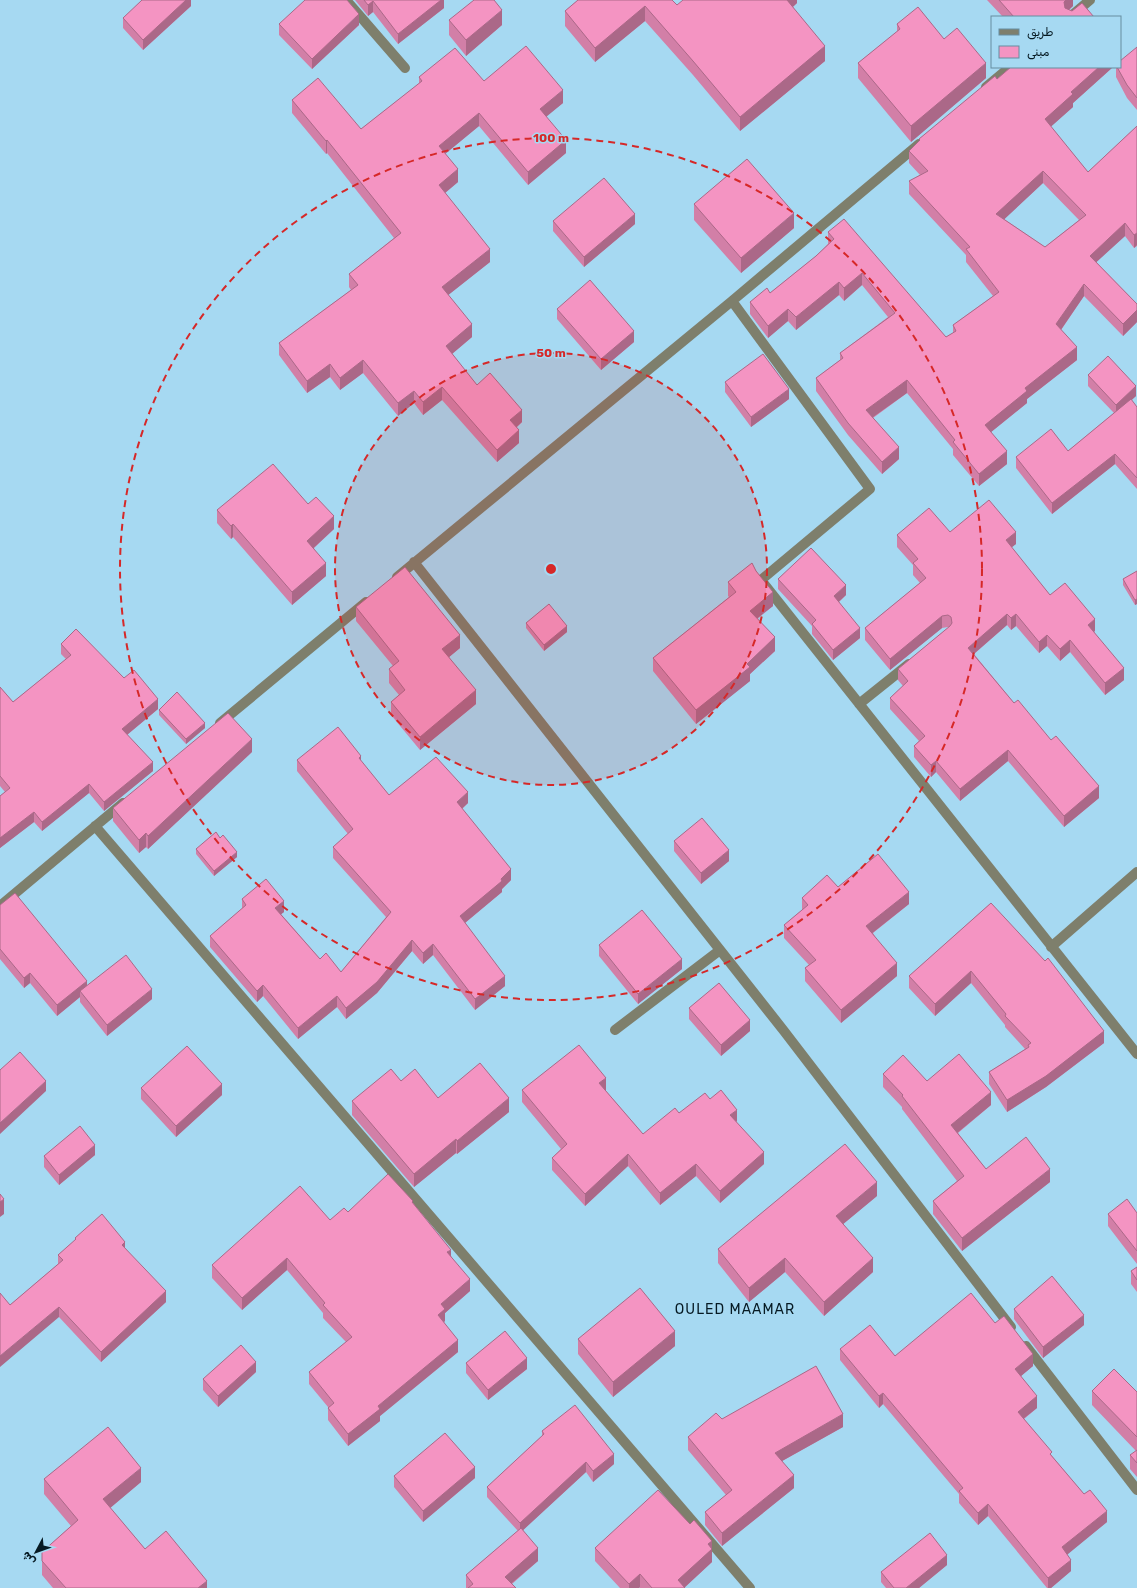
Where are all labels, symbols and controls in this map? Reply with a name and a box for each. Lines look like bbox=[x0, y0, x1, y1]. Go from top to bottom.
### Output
legend bbox=[991, 16, 1121, 68]
text: طريق bbox=[1027, 25, 1053, 40]
text: مبنى bbox=[1027, 45, 1050, 60]
text: 100 m bbox=[533, 131, 569, 145]
text: 50 m bbox=[536, 346, 566, 360]
centre of rings bbox=[544, 562, 558, 576]
district label: OULED MAAMAR bbox=[675, 1301, 795, 1318]
north arrow bbox=[16, 1532, 56, 1572]
text: ش bbox=[19, 1549, 38, 1568]

